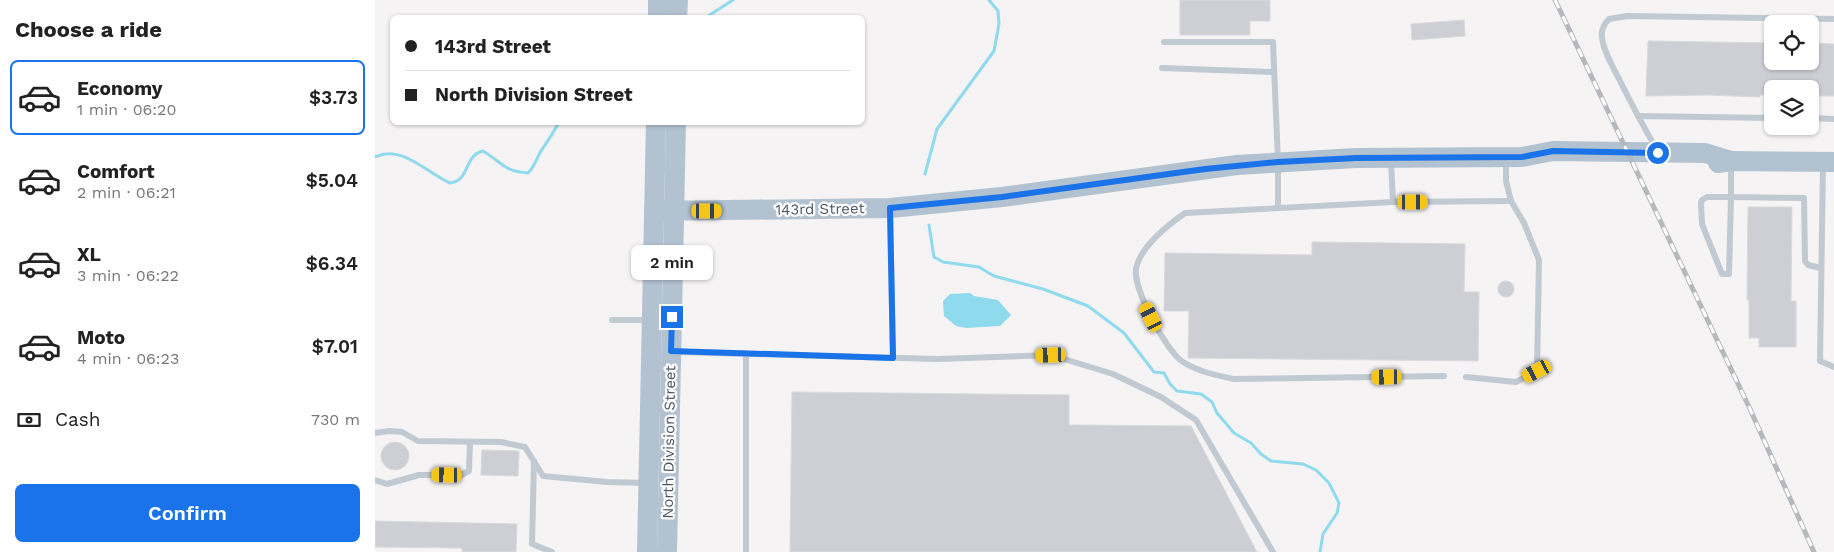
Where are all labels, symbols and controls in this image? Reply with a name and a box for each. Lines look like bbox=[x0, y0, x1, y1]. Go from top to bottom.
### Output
map controls bbox=[1764, 15, 1819, 135]
button: locate bbox=[1764, 15, 1819, 70]
text: Choose a ride bbox=[15, 17, 162, 42]
text: 143rd Street bbox=[435, 35, 551, 58]
icon: car bbox=[17, 75, 62, 120]
text: Economy bbox=[77, 77, 162, 100]
button: layers bbox=[1764, 80, 1819, 135]
text: North Division Street bbox=[435, 83, 632, 106]
text: $3.73 bbox=[309, 86, 358, 109]
text: 1 min · 06:20 bbox=[77, 100, 176, 119]
route start bbox=[1647, 142, 1669, 164]
icon: car bbox=[17, 158, 62, 203]
text: Comfort bbox=[77, 160, 155, 183]
text: $5.04 bbox=[306, 169, 358, 192]
text: 2 min · 06:21 bbox=[77, 183, 176, 202]
car bbox=[1398, 195, 1428, 210]
street label: 143rd Street bbox=[775, 199, 866, 219]
car bbox=[692, 204, 722, 219]
icon: car bbox=[17, 241, 62, 286]
text: XL bbox=[77, 243, 101, 266]
callout: 2 min bbox=[631, 244, 713, 280]
text: $6.34 bbox=[306, 252, 358, 275]
text: 2 min bbox=[650, 253, 694, 272]
text: 3 min · 06:22 bbox=[77, 266, 179, 285]
car bbox=[1137, 300, 1164, 334]
route end bbox=[661, 306, 683, 328]
icon: car bbox=[17, 324, 62, 369]
text: Moto bbox=[77, 326, 125, 349]
text: $7.01 bbox=[312, 335, 358, 358]
car bbox=[1035, 347, 1066, 363]
text: 4 min · 06:23 bbox=[77, 349, 179, 368]
car bbox=[1520, 358, 1553, 384]
street label: North Division Street bbox=[659, 365, 679, 519]
car bbox=[1371, 369, 1402, 385]
icon: cash bbox=[15, 406, 43, 434]
text: Cash bbox=[55, 408, 101, 431]
text: 730 m bbox=[311, 410, 360, 429]
car bbox=[431, 467, 462, 483]
button: Confirm bbox=[15, 484, 360, 542]

